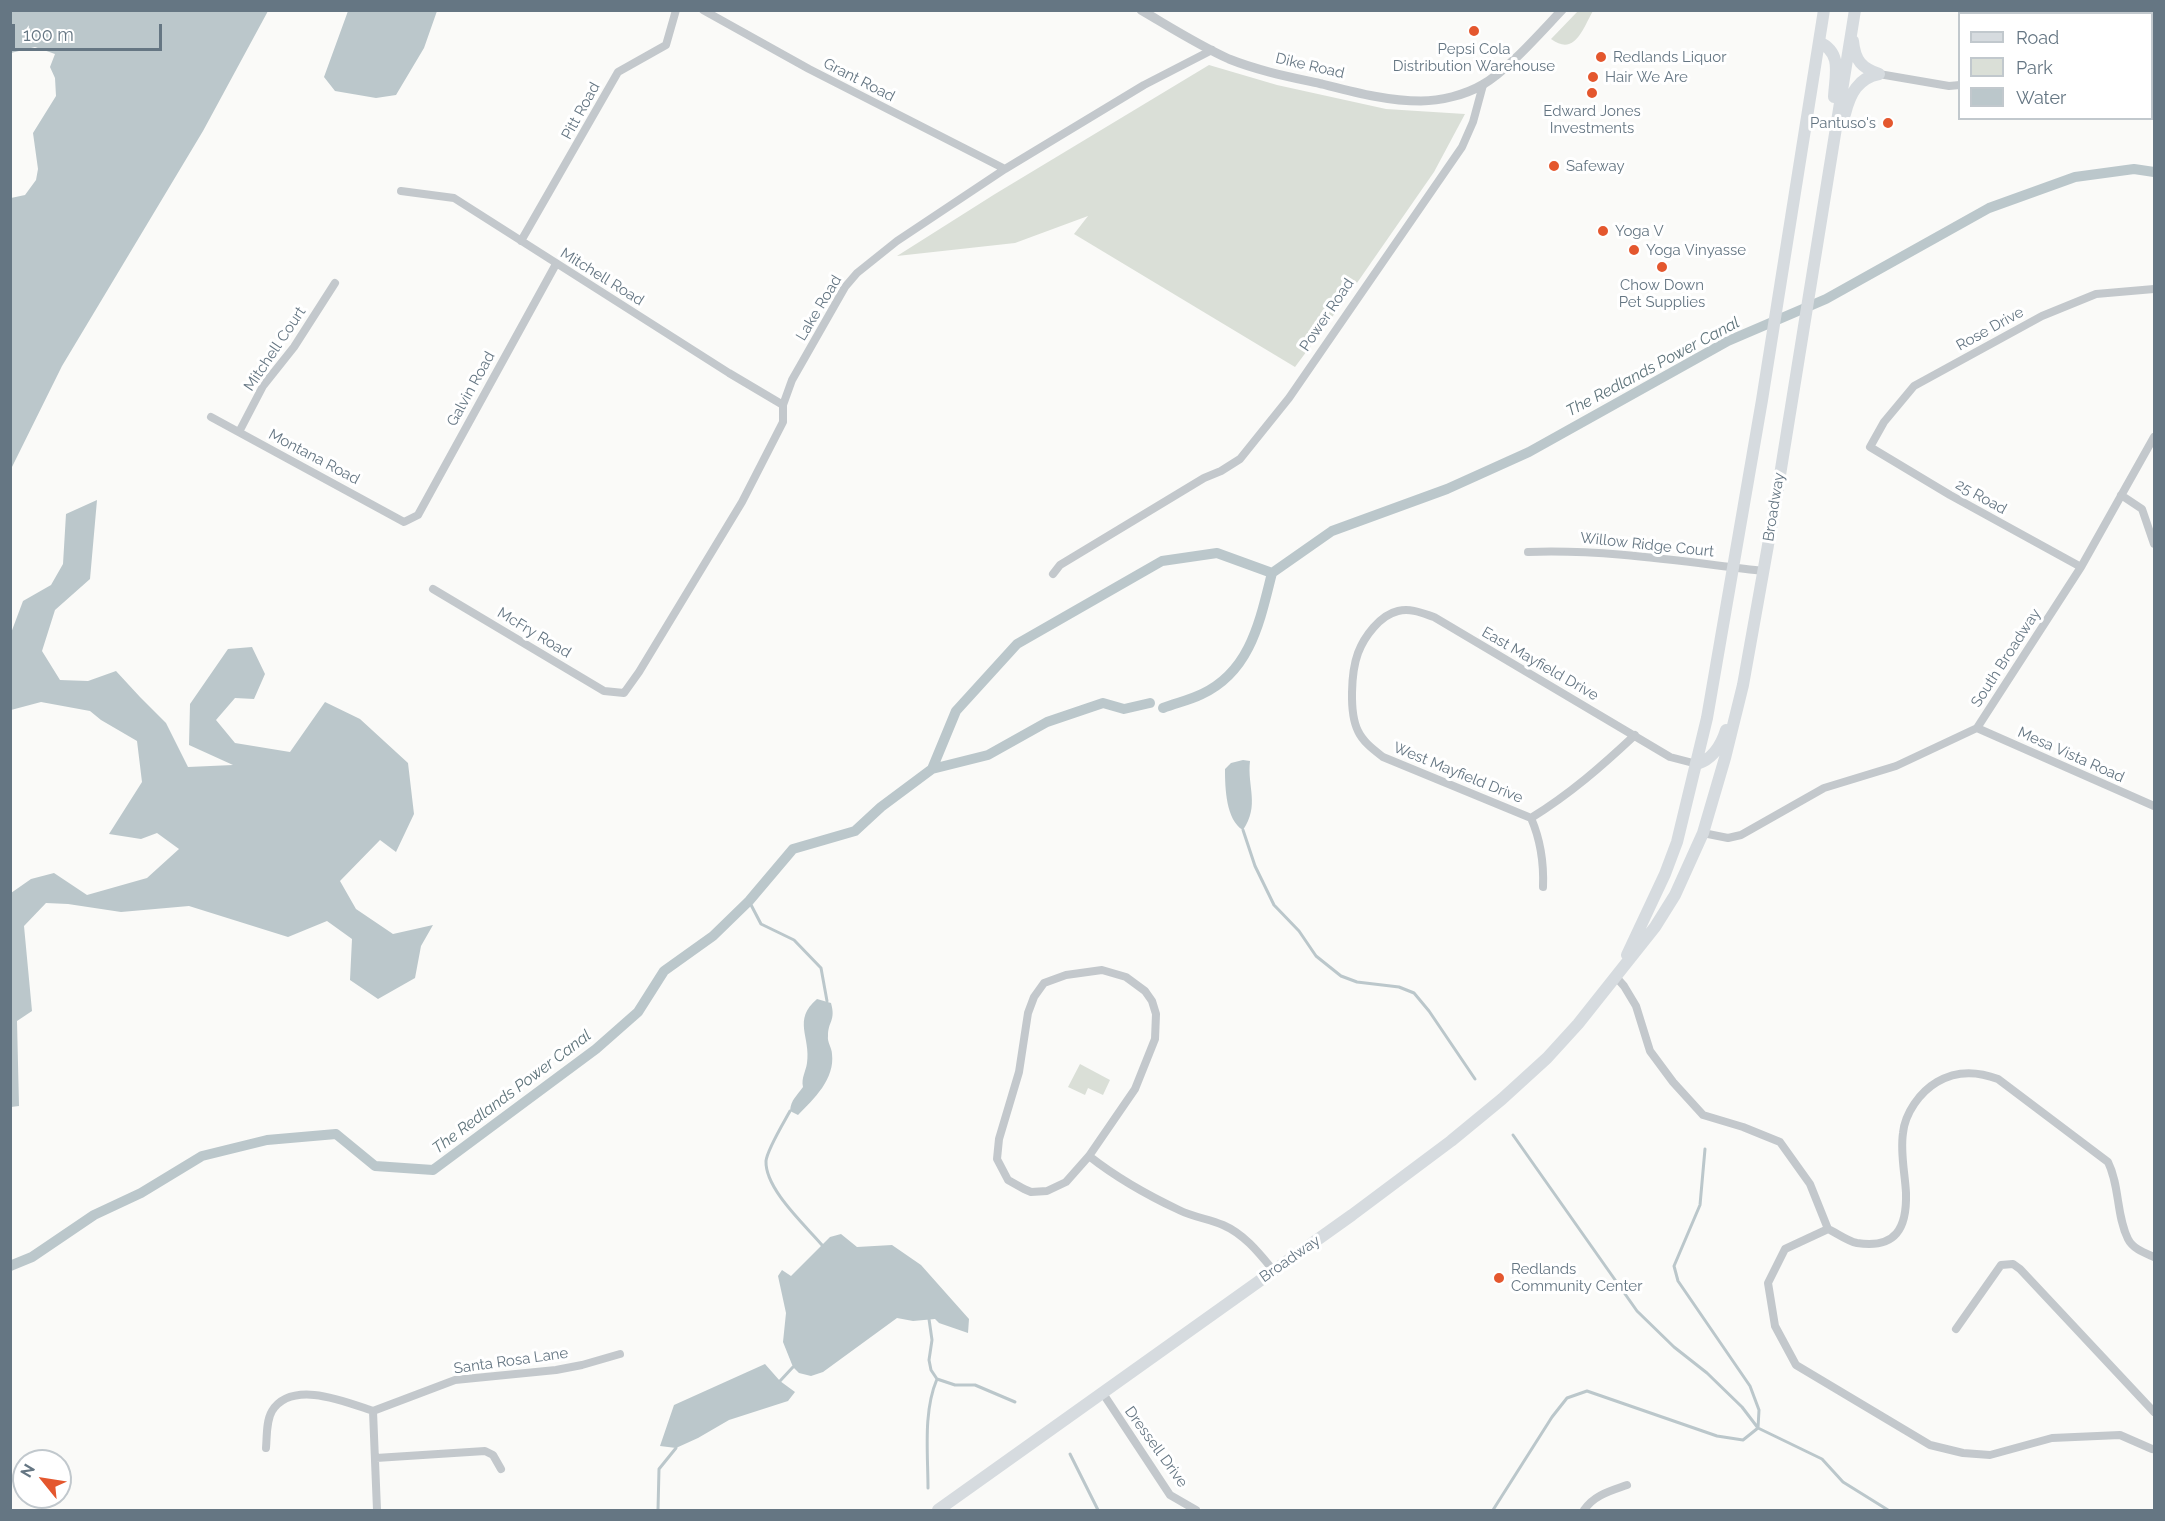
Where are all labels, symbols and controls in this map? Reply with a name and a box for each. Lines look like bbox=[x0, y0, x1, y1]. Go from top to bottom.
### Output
scale bar bbox=[15, 12, 165, 50]
legend bbox=[1958, 12, 2153, 120]
text: 100 m bbox=[23, 24, 74, 45]
marker: Pepsi Cola Distribution Warehouse bbox=[1467, 24, 1481, 38]
text: Road bbox=[2016, 27, 2059, 48]
place label: Pepsi Cola Distribution Warehouse bbox=[1393, 40, 1555, 75]
place label: Redlands Liquor bbox=[1613, 48, 1726, 66]
street label: Dike Road bbox=[1274, 49, 1346, 83]
marker: Redlands Liquor bbox=[1594, 50, 1608, 64]
street label: Grant Road bbox=[820, 54, 898, 106]
text: Park bbox=[2016, 57, 2053, 78]
place label: Hair We Are bbox=[1605, 68, 1688, 86]
marker: Hair We Are bbox=[1586, 70, 1600, 84]
street label: Pitt Road bbox=[558, 79, 604, 143]
marker: Edward Jones Investments bbox=[1585, 86, 1599, 100]
text: Water bbox=[2016, 87, 2066, 108]
place label: Edward Jones Investments bbox=[1543, 102, 1641, 137]
place label: Pantuso's bbox=[1810, 114, 1876, 132]
marker: Pantuso's bbox=[1881, 116, 1895, 130]
place label: Safeway bbox=[1566, 157, 1625, 175]
marker: Safeway bbox=[1547, 159, 1561, 173]
place label: Yoga V bbox=[1615, 222, 1664, 240]
marker: Yoga V bbox=[1596, 224, 1610, 238]
place label: Yoga Vinyasse bbox=[1646, 241, 1746, 259]
marker: Yoga Vinyasse bbox=[1627, 243, 1641, 257]
street label: Mitchell Road bbox=[557, 244, 647, 310]
marker: Chow Down Pet Supplies bbox=[1655, 260, 1669, 274]
street label: Lake Road bbox=[792, 272, 846, 344]
street label: Power Road bbox=[1296, 275, 1358, 355]
place label: Chow Down Pet Supplies bbox=[1619, 276, 1705, 311]
street label: Rose Drive bbox=[1953, 303, 2027, 355]
street label: Mitchell Court bbox=[240, 304, 310, 394]
water label: The Redlands Power Canal bbox=[1563, 313, 1743, 421]
street label: Galvin Road bbox=[443, 349, 499, 429]
street label: Montana Road bbox=[265, 425, 363, 489]
street label: Broadway bbox=[1760, 471, 1788, 543]
street label: 25 Road bbox=[1952, 476, 2010, 518]
street label: Willow Ridge Court bbox=[1579, 529, 1715, 561]
street label: McFry Road bbox=[494, 604, 574, 662]
street label: South Broadway bbox=[1967, 605, 2045, 711]
street label: East Mayfield Drive bbox=[1478, 623, 1602, 705]
street label: Mesa Vista Road bbox=[2015, 723, 2127, 787]
street label: West Mayfield Drive bbox=[1391, 739, 1525, 807]
water label: The Redlands Power Canal bbox=[429, 1026, 595, 1158]
street label: Broadway bbox=[1256, 1232, 1324, 1286]
place label: Redlands Community Center bbox=[1511, 1260, 1642, 1295]
marker: Redlands Community Center bbox=[1492, 1271, 1506, 1285]
street label: Santa Rosa Lane bbox=[453, 1344, 569, 1378]
street label: Dressell Drive bbox=[1121, 1403, 1191, 1491]
north arrow bbox=[12, 1449, 72, 1509]
text: N bbox=[16, 1461, 39, 1481]

